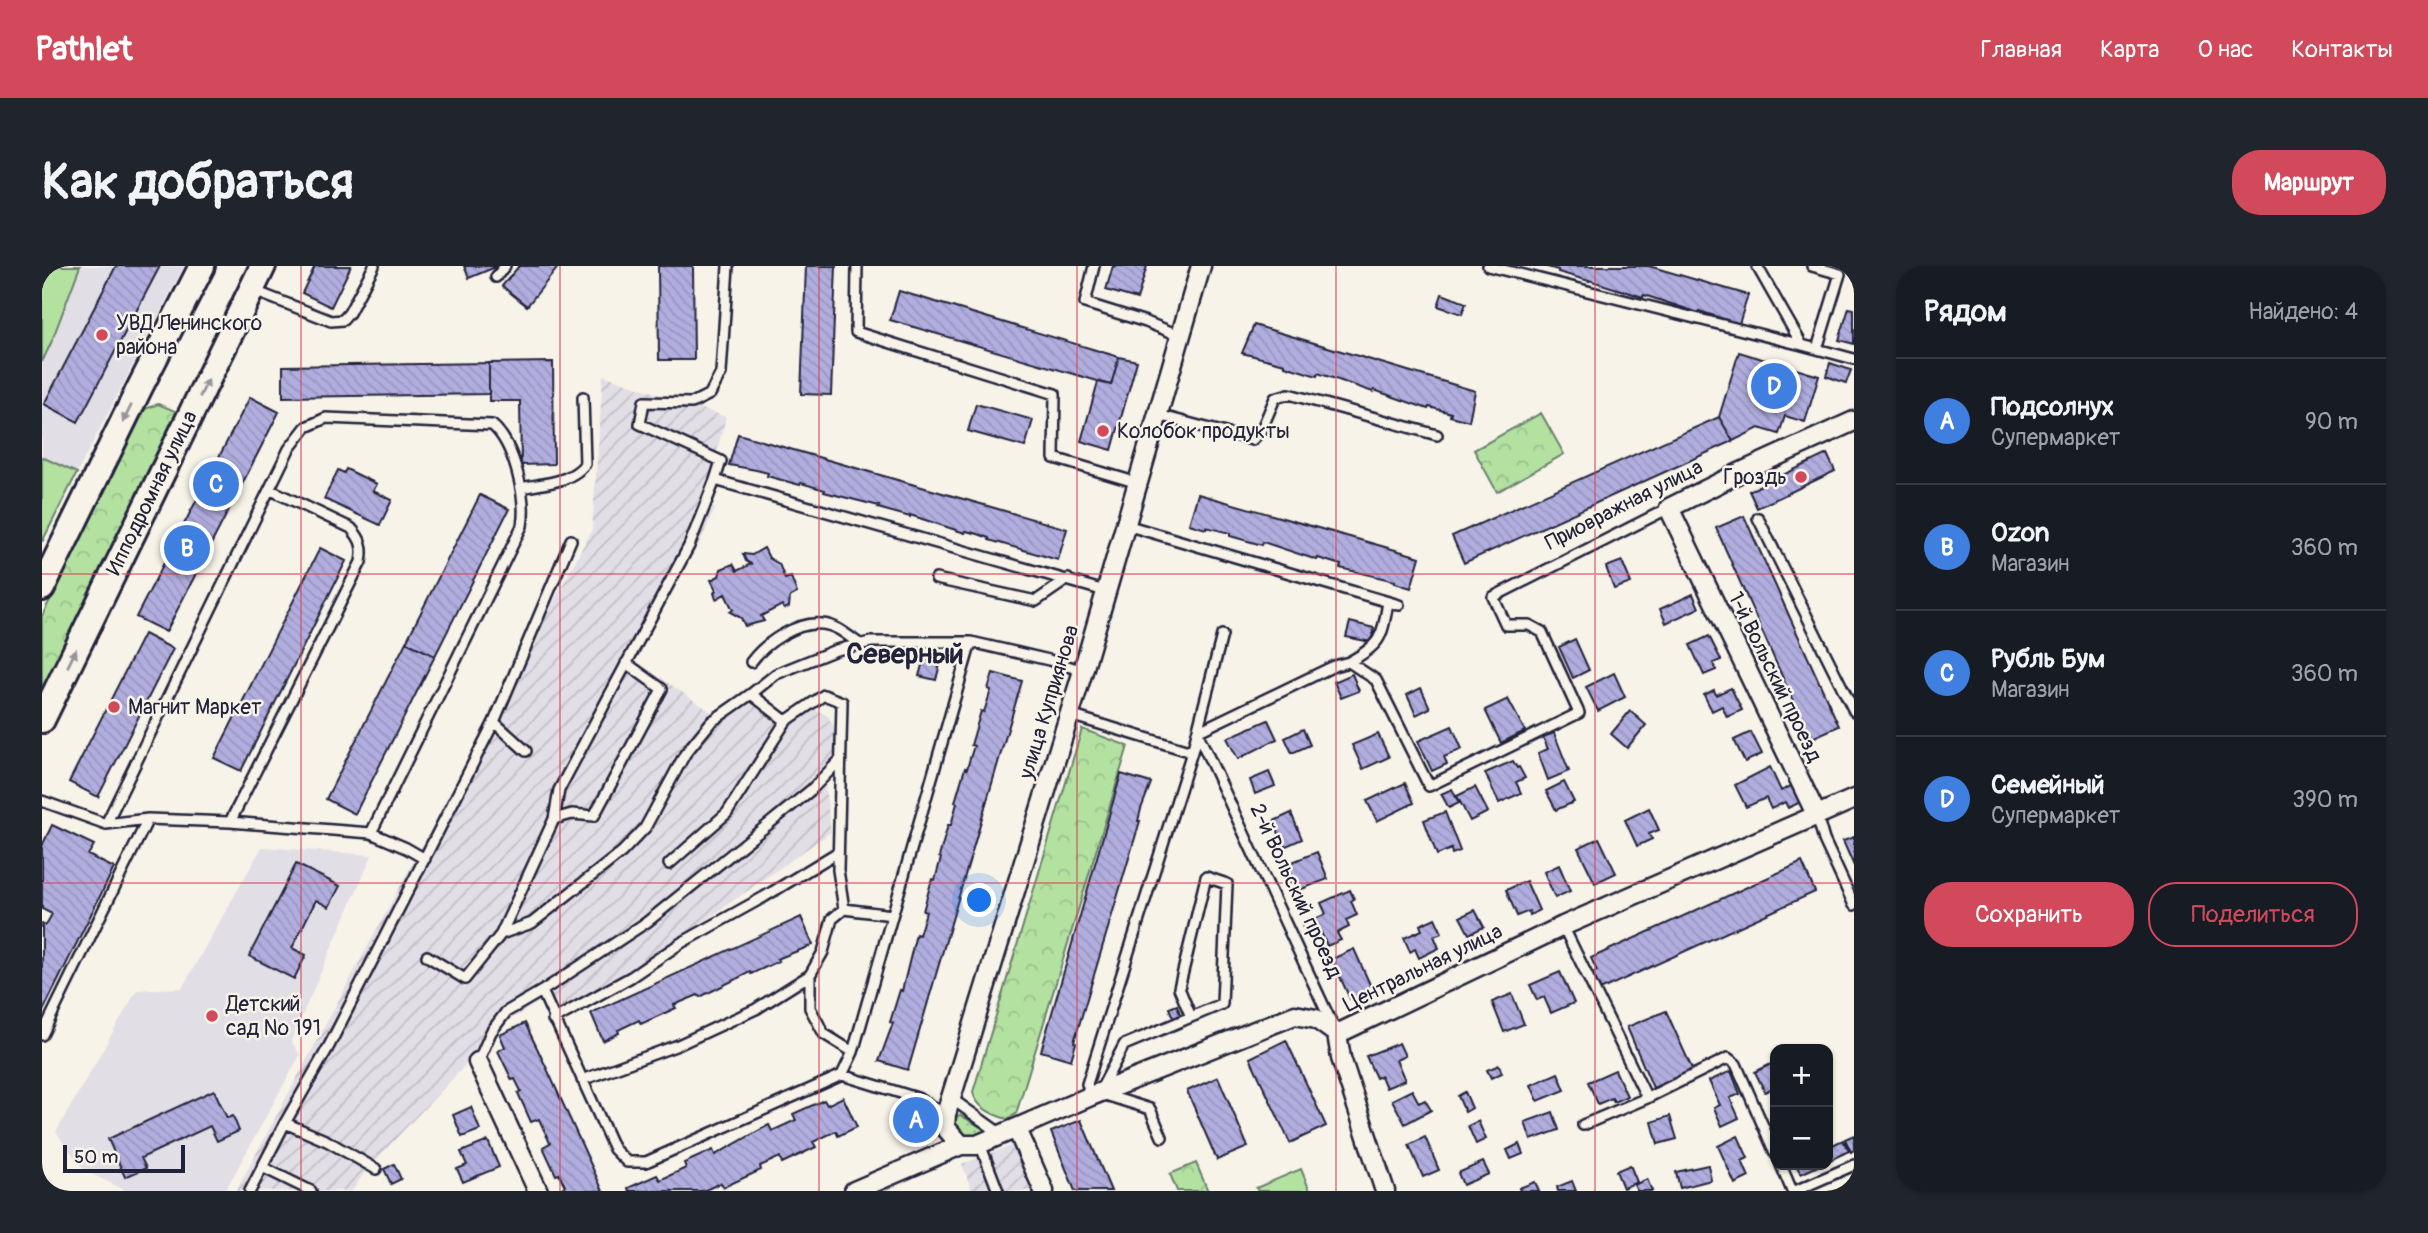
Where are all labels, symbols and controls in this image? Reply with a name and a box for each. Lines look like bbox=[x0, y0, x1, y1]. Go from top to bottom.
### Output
text: Pathlet bbox=[35, 29, 132, 70]
text: Главная bbox=[1981, 35, 2062, 64]
text: Карта bbox=[2100, 35, 2160, 64]
text: О нас bbox=[2198, 35, 2253, 64]
text: Контакты bbox=[2291, 35, 2393, 64]
button: Маршрут bbox=[2232, 150, 2386, 215]
text: Как добраться bbox=[42, 152, 354, 213]
text: Рядом bbox=[1924, 293, 2007, 330]
text: Найдено: 4 bbox=[2248, 297, 2358, 326]
place label: УВД Ленинского района bbox=[116, 310, 262, 361]
marker: УВД Ленинского района bbox=[94, 327, 110, 343]
pin: D bbox=[1751, 360, 1797, 412]
one-way arrow bbox=[198, 378, 209, 398]
text: Подсолнух bbox=[1991, 391, 2114, 423]
one-way arrow bbox=[121, 404, 132, 424]
street label: Ипподромная улица bbox=[100, 406, 204, 580]
text: A bbox=[1940, 407, 1954, 436]
text: 90 m bbox=[2305, 407, 2358, 436]
place label: Колобок продукты bbox=[1117, 418, 1290, 445]
marker: Колобок продукты bbox=[1095, 423, 1111, 439]
text: Супермаркет bbox=[1991, 423, 2120, 452]
street label: Приовражная улица bbox=[1541, 454, 1707, 556]
pin: C bbox=[193, 458, 239, 510]
place label: Гроздь bbox=[1723, 464, 1787, 491]
marker: Гроздь bbox=[1793, 469, 1809, 485]
text: Ozon bbox=[1991, 517, 2049, 549]
pin: B bbox=[164, 522, 210, 574]
text: B bbox=[1940, 533, 1954, 562]
text: 360 m bbox=[2291, 533, 2358, 562]
text: Магазин bbox=[1991, 549, 2070, 578]
street label: 1-й Вольский проезд bbox=[1722, 587, 1828, 767]
street label: улица Куприянова bbox=[1012, 622, 1085, 783]
district label: Северный bbox=[846, 637, 964, 672]
text: Рубль Бум bbox=[1991, 643, 2105, 675]
one-way arrow bbox=[66, 648, 78, 668]
text: C bbox=[1940, 659, 1954, 688]
text: 360 m bbox=[2291, 659, 2358, 688]
text: Магазин bbox=[1991, 675, 2070, 704]
place label: Магнит Маркет bbox=[128, 694, 262, 721]
marker: Магнит Маркет bbox=[106, 699, 122, 715]
text: Семейный bbox=[1991, 769, 2104, 801]
text: D bbox=[1940, 785, 1954, 814]
text: 390 m bbox=[2292, 785, 2358, 814]
street label: 2-й Вольский проезд bbox=[1244, 799, 1348, 983]
text: Супермаркет bbox=[1991, 801, 2120, 830]
button: Сохранить bbox=[1924, 882, 2134, 947]
button: Поделиться bbox=[2148, 882, 2358, 947]
your location bbox=[962, 883, 996, 917]
street label: Центральная улица bbox=[1339, 918, 1507, 1018]
place label: Детский сад № 191 bbox=[225, 991, 321, 1042]
marker: Детский сад № 191 bbox=[204, 1008, 220, 1024]
map controls bbox=[1770, 1044, 1833, 1170]
button: + bbox=[1770, 1044, 1833, 1107]
pin: A bbox=[893, 1094, 939, 1146]
button: − bbox=[1770, 1107, 1833, 1170]
scale bar bbox=[63, 1142, 186, 1174]
text: 50 m bbox=[74, 1145, 118, 1169]

